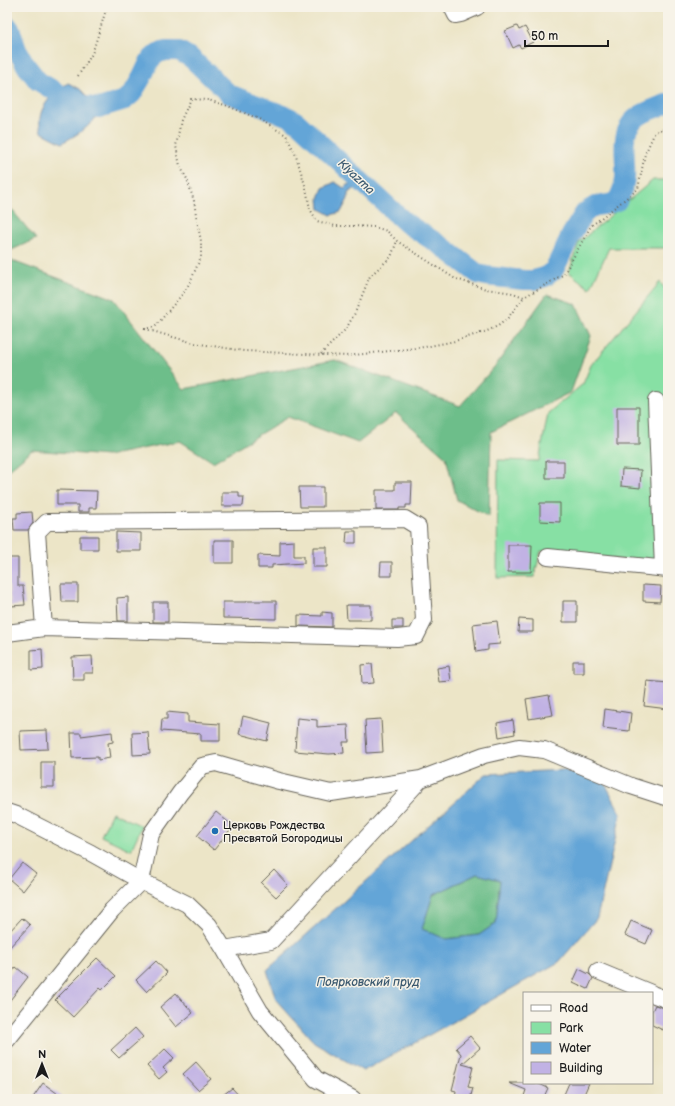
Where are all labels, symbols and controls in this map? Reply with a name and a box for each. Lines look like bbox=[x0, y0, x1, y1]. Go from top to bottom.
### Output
scale bar bbox=[525, 22, 608, 48]
text: 50 m bbox=[531, 29, 558, 44]
water label: Klyazma bbox=[335, 156, 378, 198]
place label: Церковь Рождества Пресвятой Богородицы bbox=[223, 819, 343, 845]
marker: Церковь Рождества Пресвятой Богородицы bbox=[210, 826, 220, 836]
water label: Поярковский пруд bbox=[316, 975, 420, 990]
legend bbox=[523, 992, 653, 1084]
text: Road bbox=[559, 1001, 588, 1016]
text: Park bbox=[559, 1021, 583, 1036]
text: Water bbox=[559, 1041, 591, 1056]
north arrow bbox=[22, 1044, 62, 1084]
text: N bbox=[38, 1048, 46, 1061]
text: Building bbox=[559, 1061, 603, 1076]

